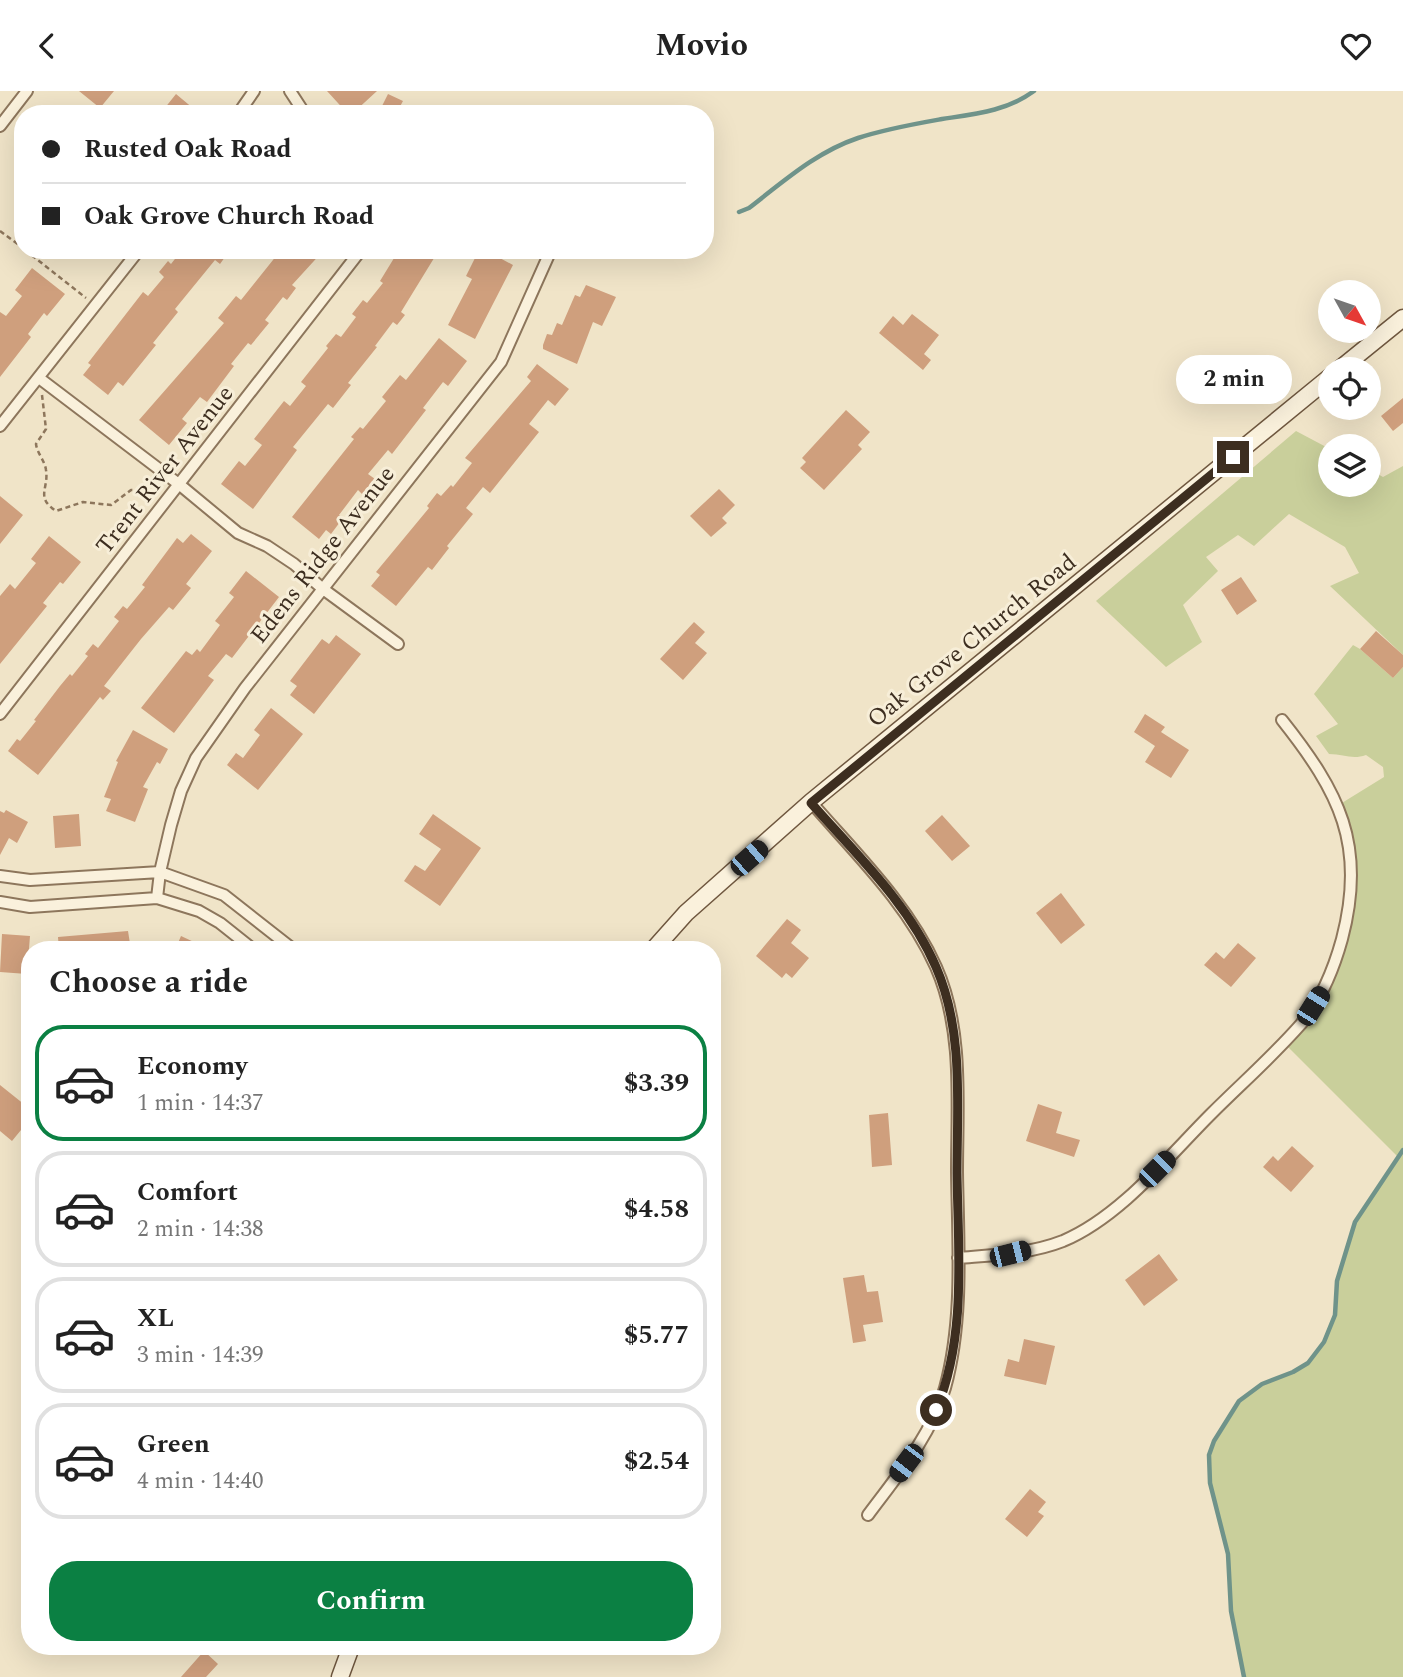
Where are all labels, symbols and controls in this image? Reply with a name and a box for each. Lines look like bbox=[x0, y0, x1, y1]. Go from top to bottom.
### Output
text: Movio bbox=[655, 21, 748, 70]
icon: back bbox=[28, 27, 66, 65]
icon: heart bbox=[1337, 27, 1375, 65]
text: Rusted Oak Road bbox=[84, 129, 292, 169]
text: Oak Grove Church Road bbox=[84, 196, 374, 236]
north arrow bbox=[1318, 280, 1381, 343]
map controls bbox=[1318, 280, 1381, 497]
callout: 2 min bbox=[1175, 355, 1291, 405]
button: locate bbox=[1318, 357, 1381, 420]
text: 2 min bbox=[1203, 362, 1265, 397]
street label: Trent River Avenue bbox=[87, 378, 243, 562]
button: layers bbox=[1318, 434, 1381, 497]
route end bbox=[1217, 441, 1249, 473]
street label: Edens Ridge Avenue bbox=[242, 458, 404, 652]
street label: Oak Grove Church Road bbox=[859, 545, 1085, 737]
car bbox=[727, 836, 772, 880]
text: Choose a ride bbox=[49, 958, 248, 1007]
car bbox=[1293, 983, 1334, 1029]
text: Economy bbox=[137, 1046, 247, 1086]
icon: car bbox=[53, 1052, 116, 1115]
text: $3.39 bbox=[624, 1063, 689, 1103]
text: 1 min · 14:37 bbox=[137, 1086, 264, 1121]
car bbox=[1135, 1147, 1180, 1191]
text: Comfort bbox=[137, 1172, 238, 1212]
icon: car bbox=[53, 1178, 116, 1241]
text: $4.58 bbox=[624, 1189, 689, 1229]
text: 2 min · 14:38 bbox=[137, 1212, 264, 1247]
car bbox=[988, 1239, 1033, 1269]
text: XL bbox=[137, 1298, 174, 1338]
icon: car bbox=[53, 1304, 116, 1367]
text: $5.77 bbox=[624, 1315, 689, 1355]
text: 3 min · 14:39 bbox=[137, 1338, 264, 1373]
route start bbox=[920, 1394, 952, 1426]
text: Green bbox=[137, 1424, 210, 1464]
icon: car bbox=[53, 1430, 116, 1493]
car bbox=[885, 1440, 928, 1486]
text: $2.54 bbox=[624, 1441, 689, 1481]
text: 4 min · 14:40 bbox=[137, 1464, 264, 1499]
button: Confirm bbox=[49, 1561, 693, 1641]

